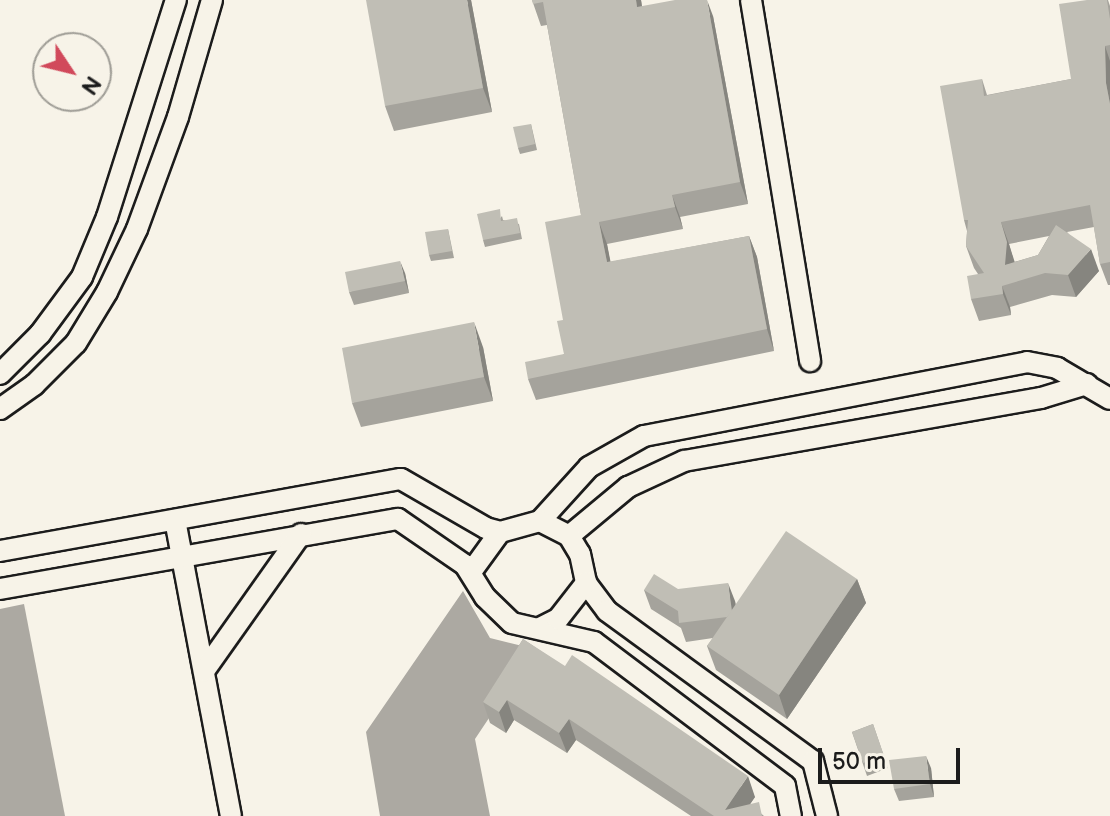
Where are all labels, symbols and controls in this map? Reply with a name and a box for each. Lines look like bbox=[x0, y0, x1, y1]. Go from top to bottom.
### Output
north arrow bbox=[32, 32, 112, 112]
text: N bbox=[75, 70, 106, 99]
scale bar bbox=[822, 732, 964, 782]
text: 50 m bbox=[832, 747, 886, 776]

